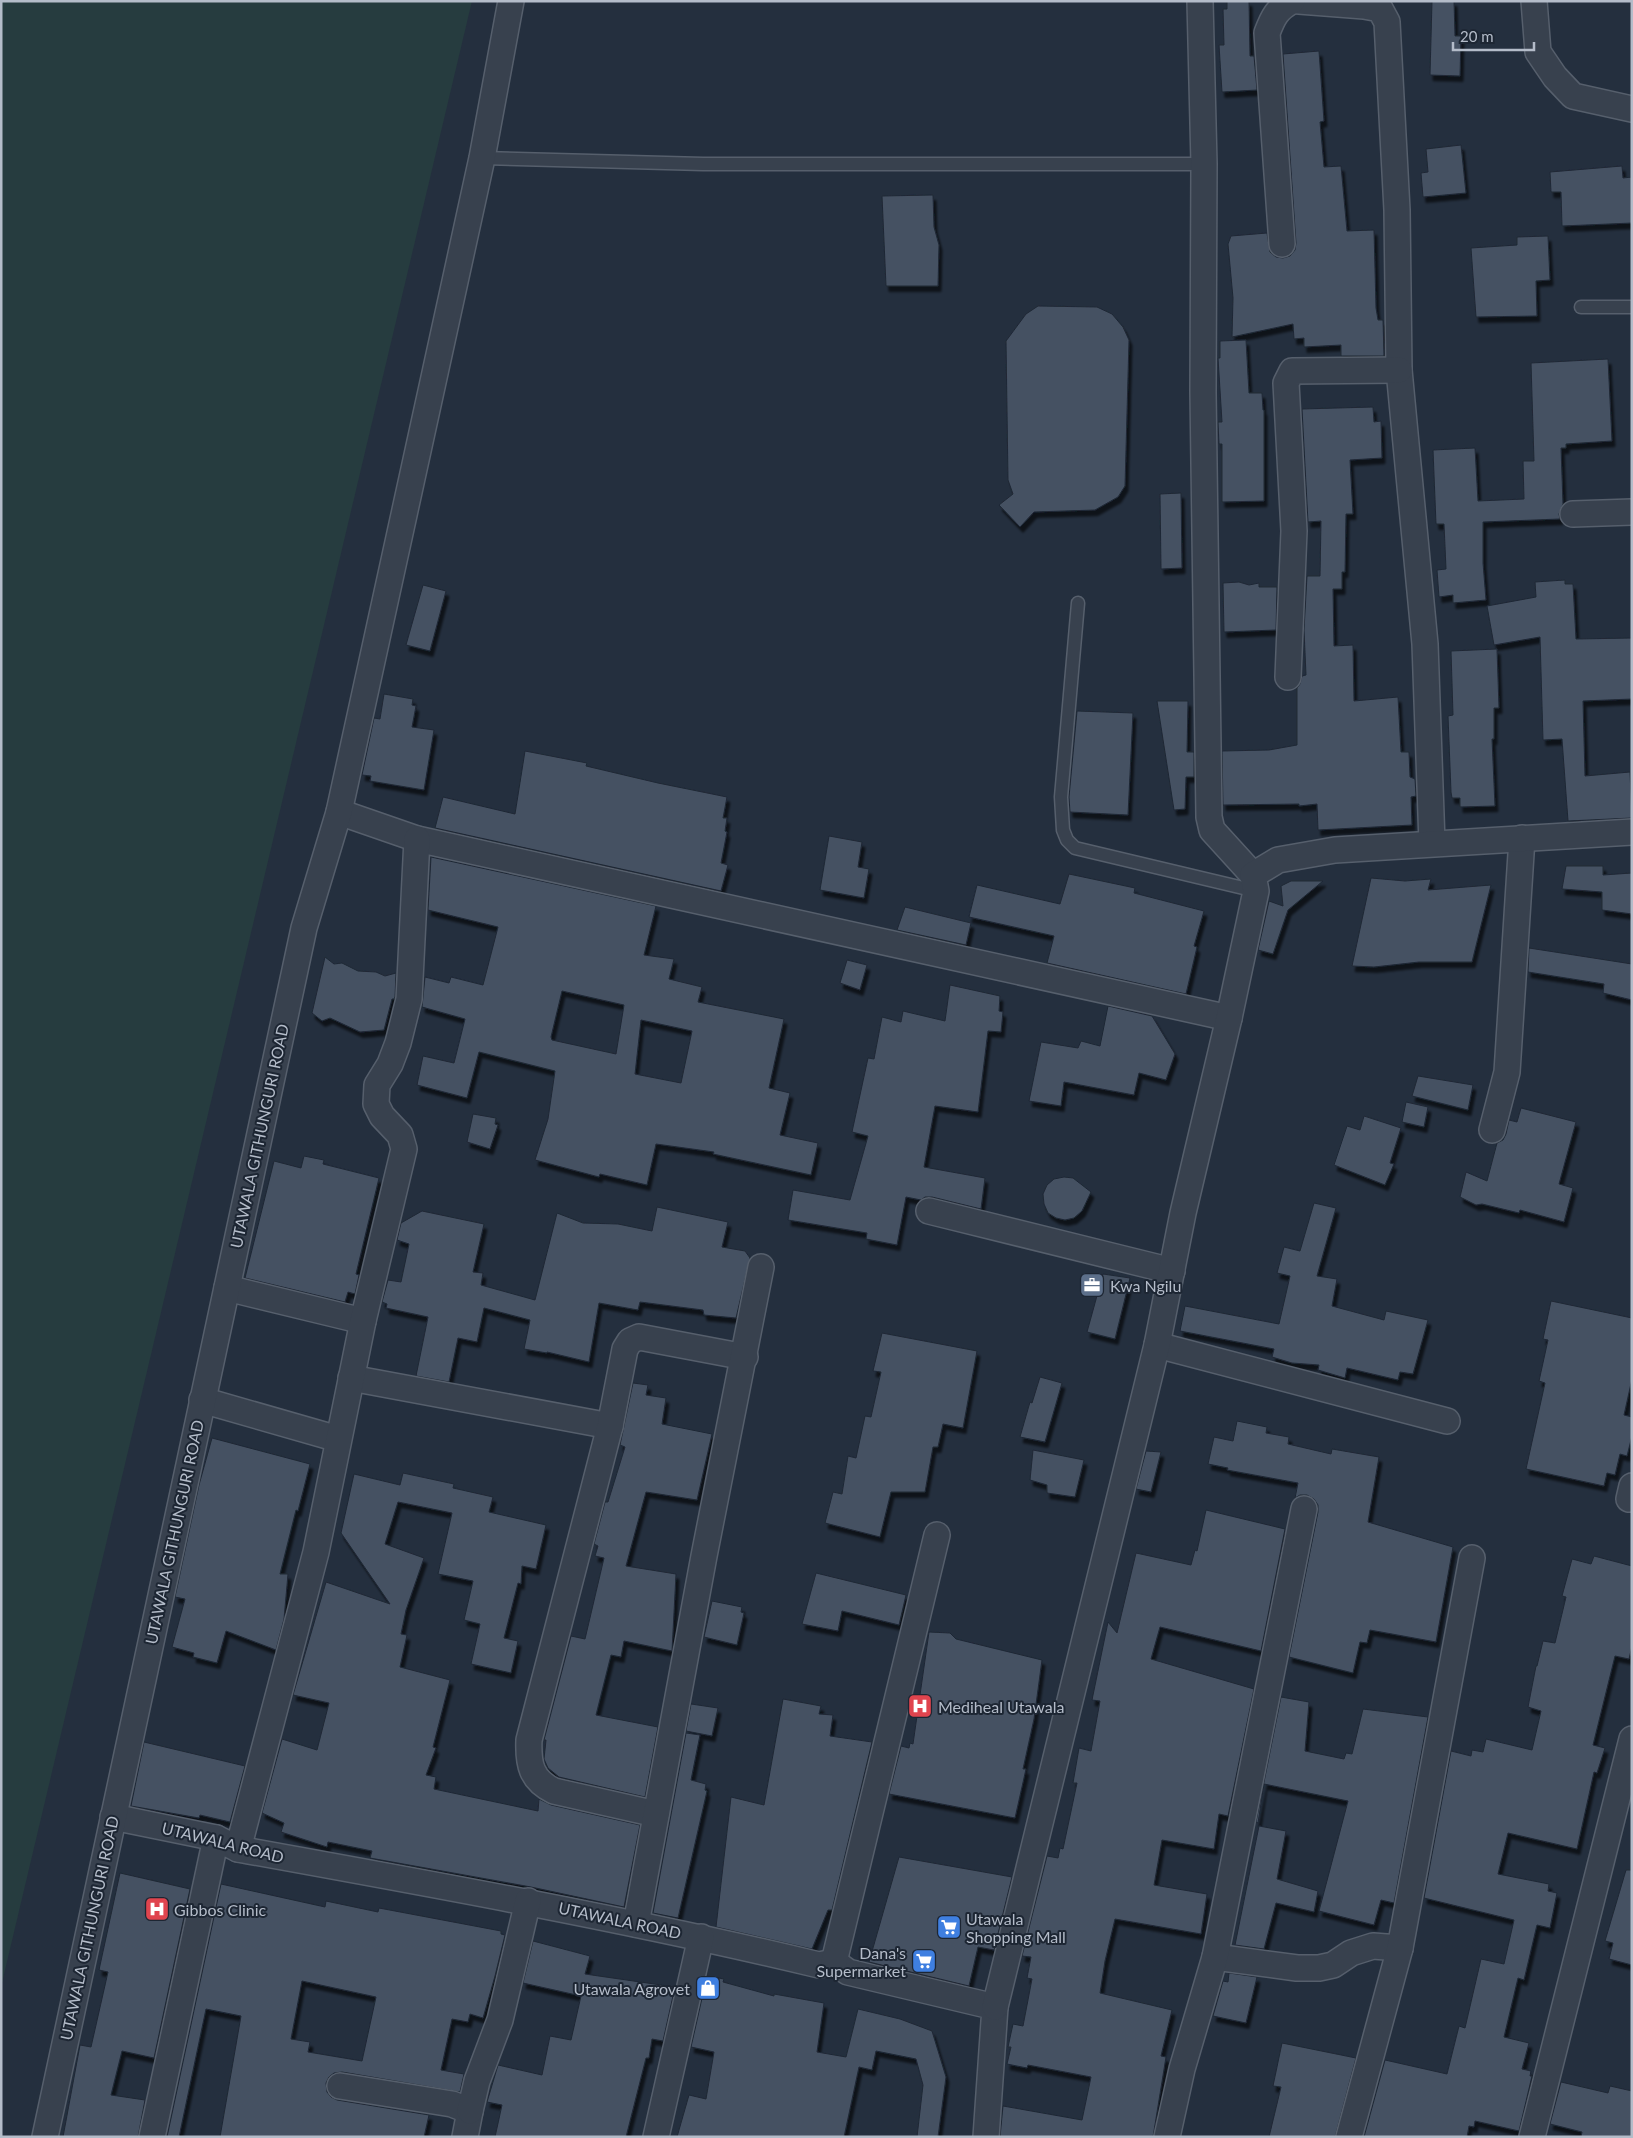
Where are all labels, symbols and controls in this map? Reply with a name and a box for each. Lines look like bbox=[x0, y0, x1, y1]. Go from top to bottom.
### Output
scale bar bbox=[1453, 20, 1534, 52]
text: 20 m bbox=[1460, 27, 1494, 45]
street label: UTAWALA GITHUNGURI ROAD bbox=[226, 1022, 292, 1250]
office icon: Kwa Ngilu bbox=[1079, 1272, 1105, 1298]
place label: Kwa Ngilu bbox=[1110, 1276, 1181, 1295]
street label: UTAWALA GITHUNGURI ROAD bbox=[141, 1418, 207, 1646]
hospital icon: Mediheal Utawala bbox=[907, 1693, 933, 1719]
place label: Mediheal Utawala bbox=[938, 1697, 1064, 1716]
street label: UTAWALA GITHUNGURI ROAD bbox=[56, 1814, 122, 2042]
street label: UTAWALA ROAD bbox=[160, 1818, 286, 1866]
hospital icon: Gibbos Clinic bbox=[144, 1896, 170, 1922]
street label: UTAWALA ROAD bbox=[557, 1898, 683, 1942]
place label: Gibbos Clinic bbox=[174, 1900, 267, 1919]
place label: Utawala Shopping Mall bbox=[966, 1909, 1066, 1946]
supermarket icon: Utawala Shopping Mall bbox=[936, 1914, 962, 1940]
place label: Dana's Supermarket bbox=[817, 1943, 906, 1980]
supermarket icon: Dana's Supermarket bbox=[911, 1948, 937, 1974]
shop icon: Utawala Agrovet bbox=[695, 1975, 721, 2001]
place label: Utawala Agrovet bbox=[573, 1979, 690, 1998]

